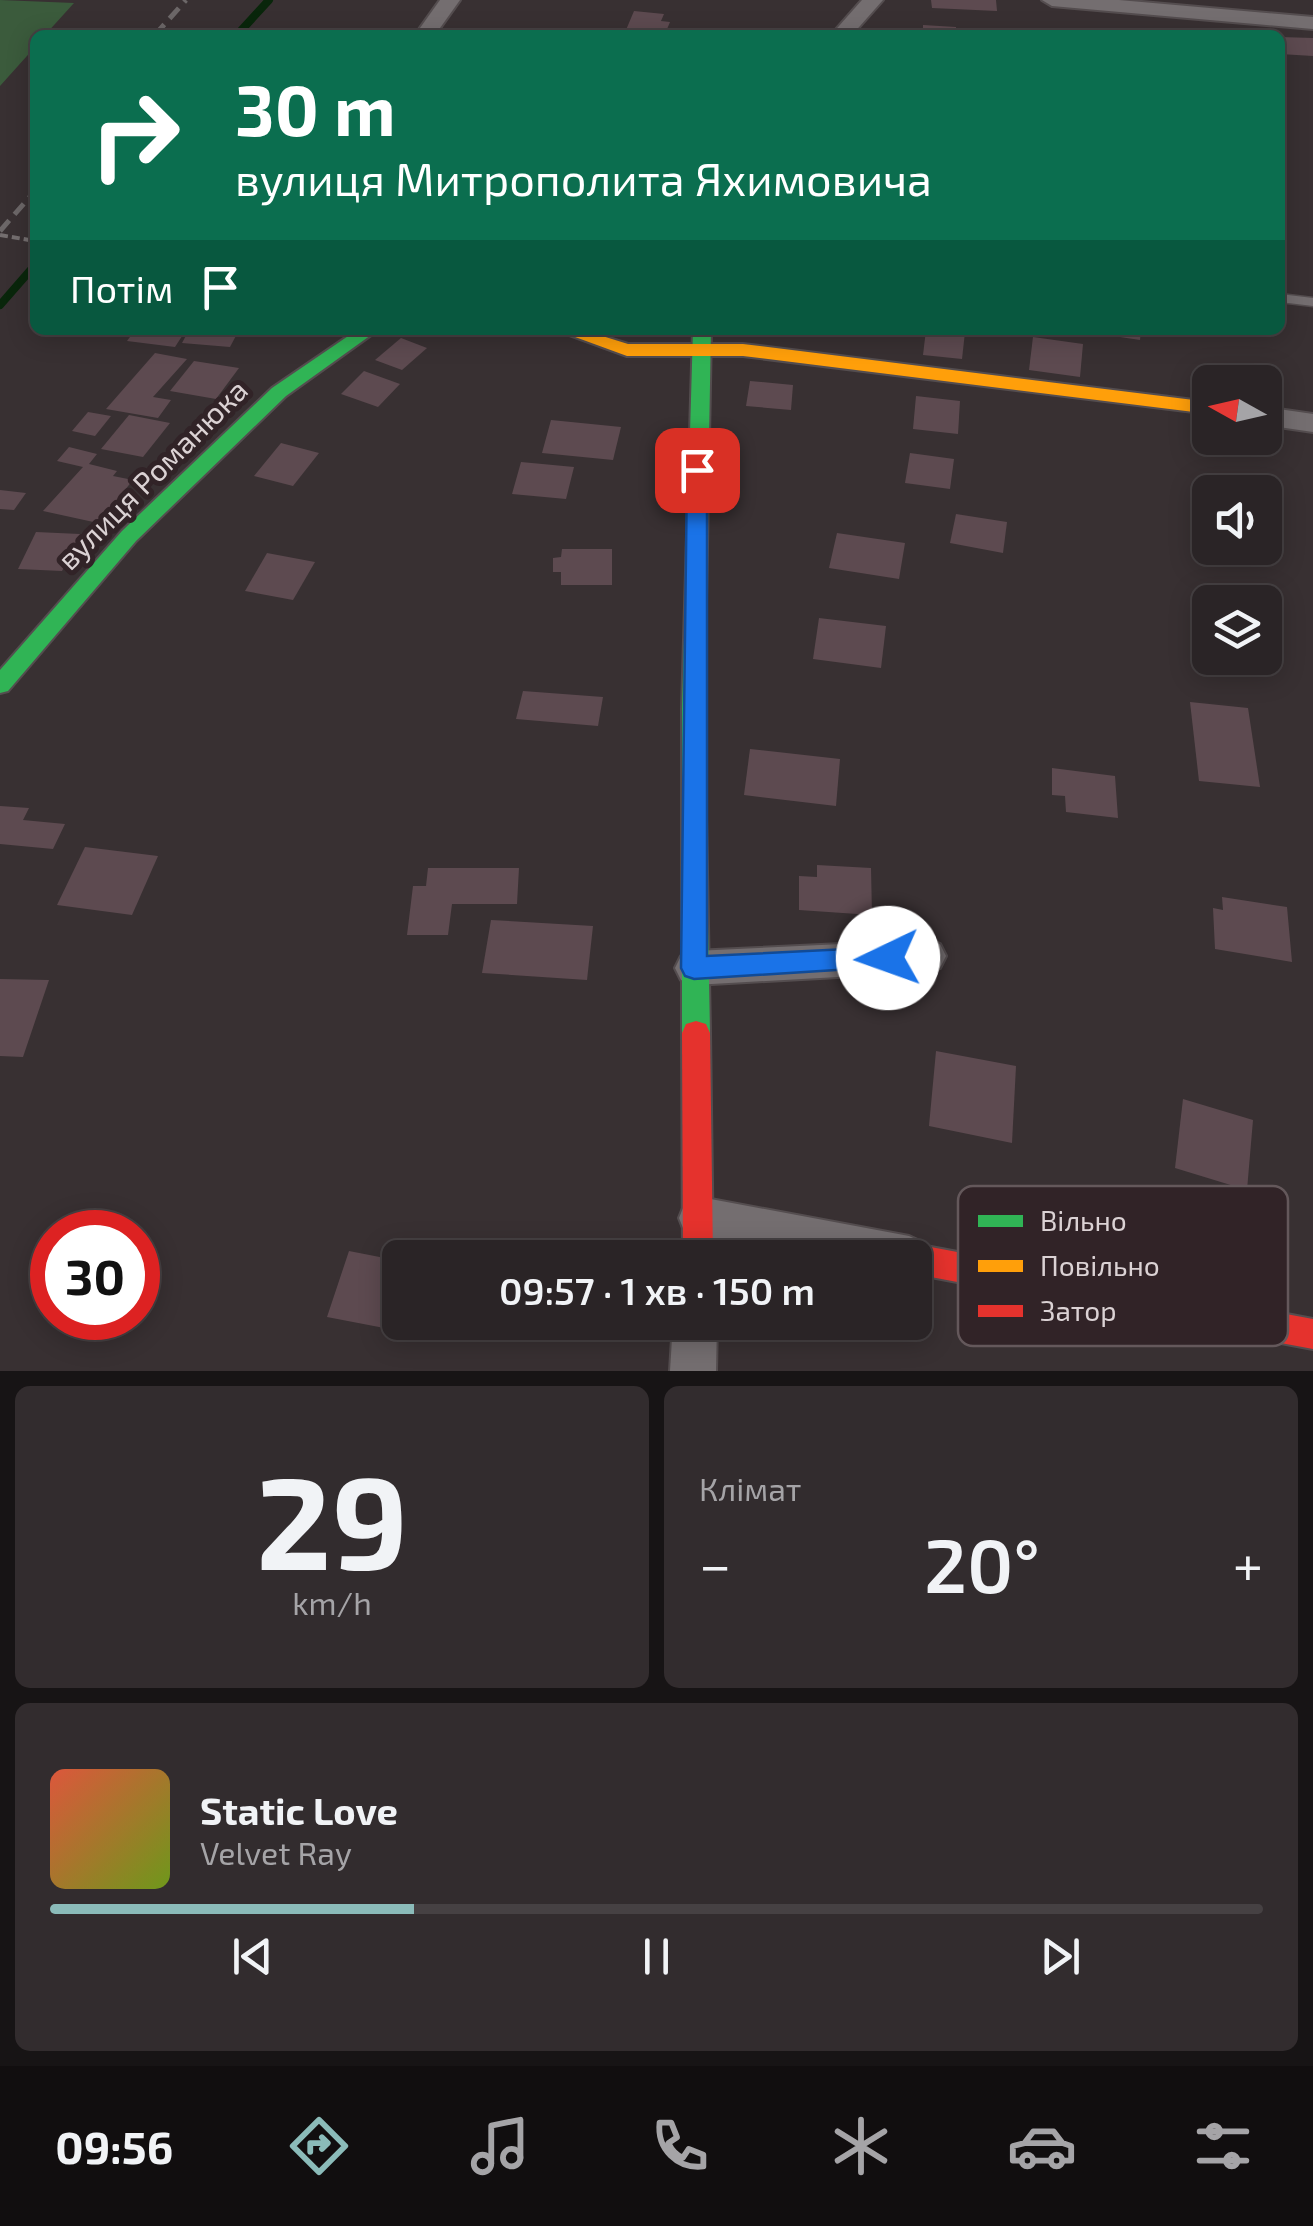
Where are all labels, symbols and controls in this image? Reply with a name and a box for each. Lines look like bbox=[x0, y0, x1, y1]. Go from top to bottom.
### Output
text: 30 m bbox=[235, 66, 396, 150]
icon: right bbox=[70, 70, 200, 200]
text: вулиця Митрополита Яхимовича bbox=[235, 151, 932, 205]
icon: arrive bbox=[193, 260, 248, 315]
text: Потім bbox=[70, 265, 173, 311]
north arrow bbox=[1192, 365, 1282, 455]
map controls bbox=[1192, 365, 1282, 675]
street label: вулиця Романюка bbox=[49, 371, 255, 577]
pin bbox=[655, 428, 740, 513]
icon: arrive bbox=[670, 443, 725, 498]
button: sound bbox=[1192, 475, 1282, 565]
button: layers bbox=[1192, 585, 1282, 675]
position arrow bbox=[836, 906, 940, 1010]
legend bbox=[958, 1186, 1288, 1346]
text: Вільно bbox=[1040, 1203, 1127, 1237]
speed limit sign: 30 bbox=[30, 1210, 160, 1340]
text: Повільно bbox=[1040, 1248, 1160, 1282]
text: 09:57 · 1 хв · 150 m bbox=[499, 1267, 815, 1313]
text: Затор bbox=[1040, 1293, 1117, 1327]
text: 29 bbox=[256, 1440, 408, 1596]
text: Клімат bbox=[699, 1469, 802, 1507]
text: 20° bbox=[924, 1518, 1040, 1608]
text: − bbox=[699, 1530, 731, 1596]
text: + bbox=[1233, 1530, 1263, 1596]
text: km/h bbox=[292, 1583, 372, 1621]
text: Static Love bbox=[200, 1787, 398, 1833]
text: Velvet Ray bbox=[200, 1833, 352, 1871]
icon: previous bbox=[225, 1929, 280, 1984]
icon: pause bbox=[629, 1929, 684, 1984]
icon: next bbox=[1033, 1929, 1088, 1984]
icon: directions bbox=[284, 2111, 354, 2181]
icon: music bbox=[465, 2111, 535, 2181]
icon: phone bbox=[645, 2111, 715, 2181]
icon: climate bbox=[826, 2111, 896, 2181]
icon: car bbox=[1007, 2111, 1077, 2181]
icon: filters bbox=[1188, 2111, 1258, 2181]
text: 09:56 bbox=[55, 2119, 173, 2173]

